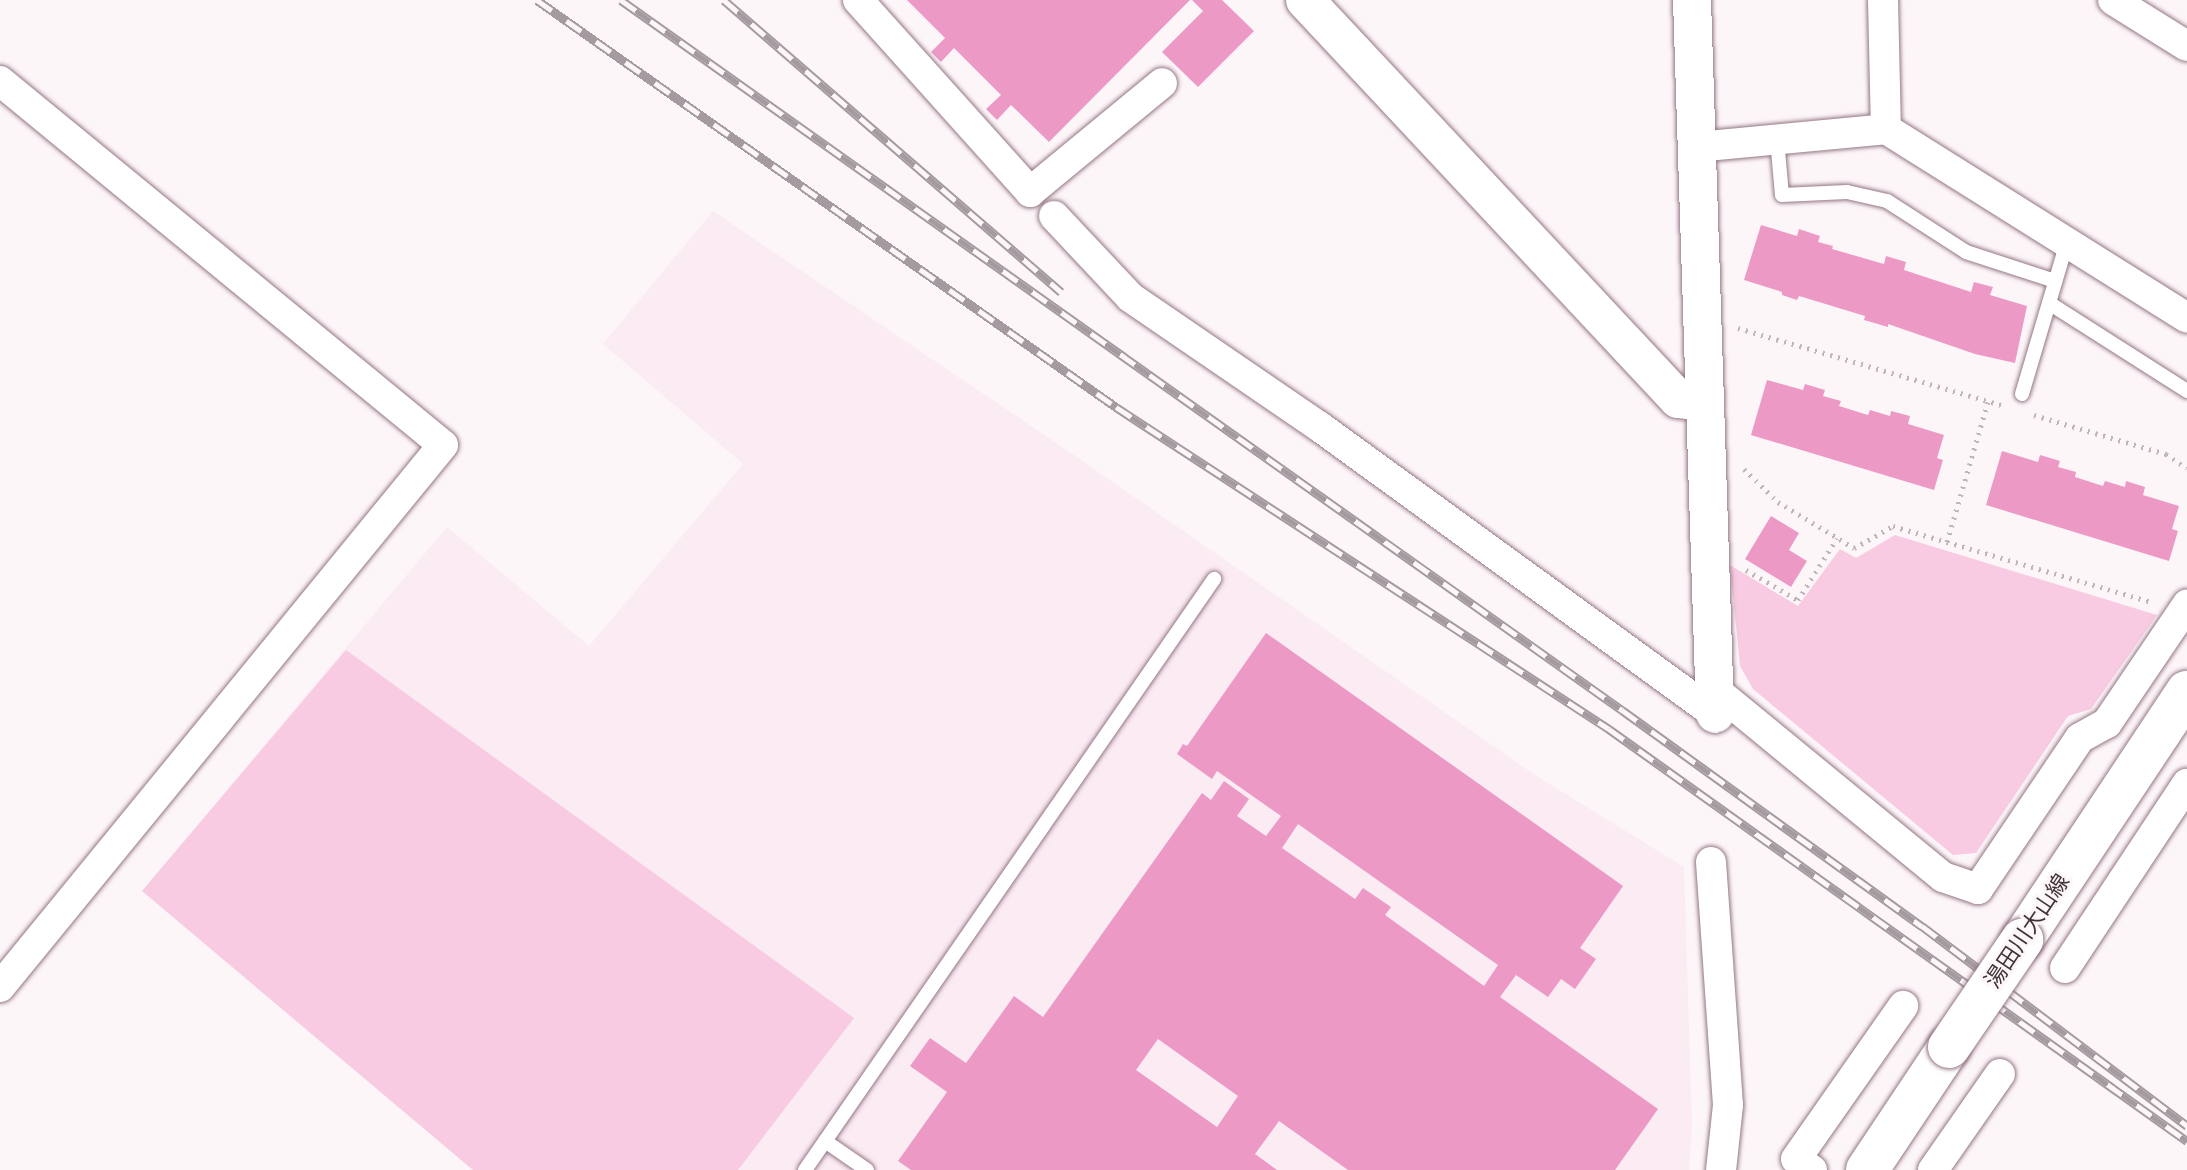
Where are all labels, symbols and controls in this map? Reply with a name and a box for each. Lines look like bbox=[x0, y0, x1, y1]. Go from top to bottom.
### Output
street label: 湯田川大山線 bbox=[1979, 869, 2075, 993]

